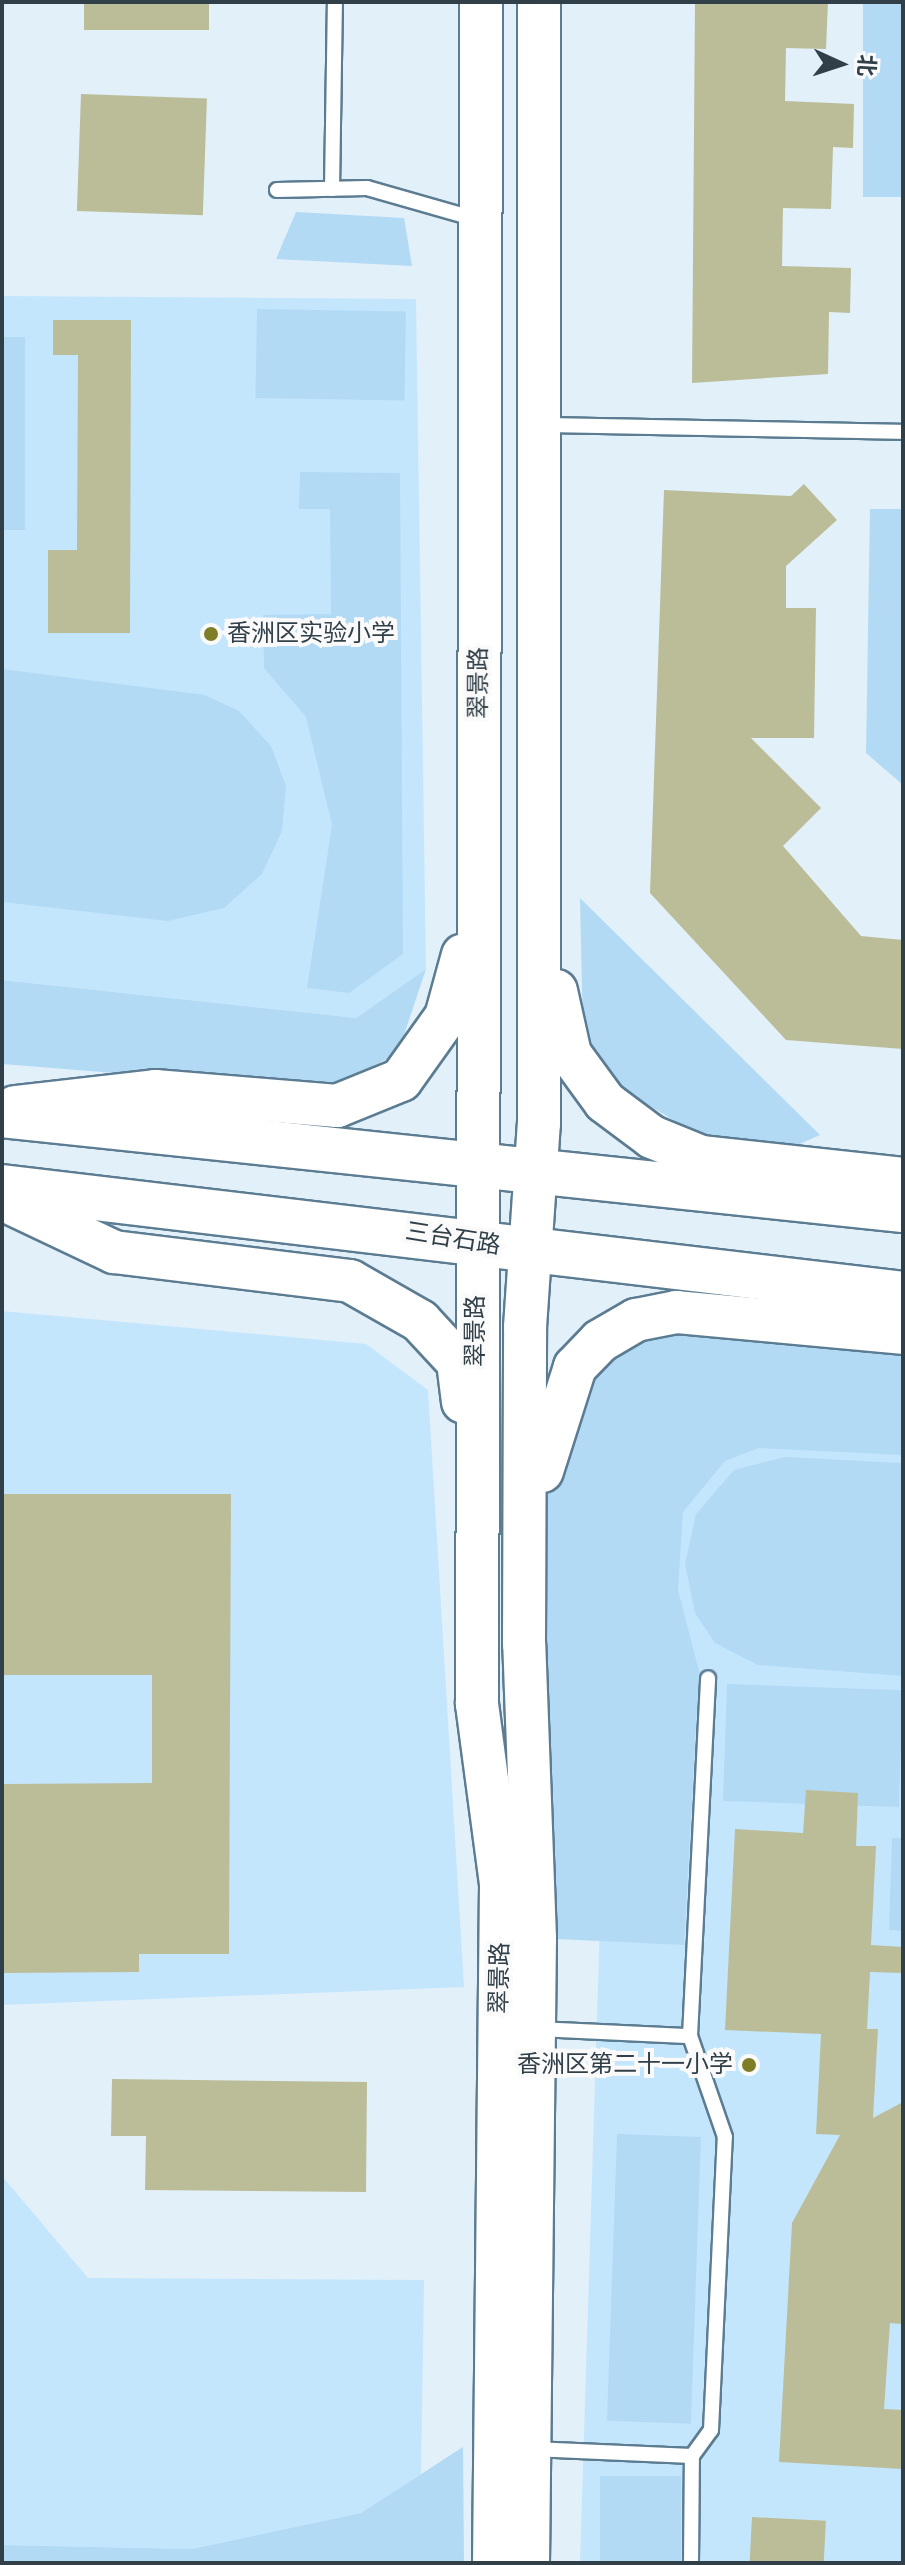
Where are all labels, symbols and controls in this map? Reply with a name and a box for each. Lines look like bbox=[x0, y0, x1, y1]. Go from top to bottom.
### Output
north arrow bbox=[801, 24, 881, 104]
text: 北 bbox=[851, 54, 880, 77]
place label: 香洲区实验小学 bbox=[227, 620, 395, 648]
marker: 香洲区实验小学 bbox=[202, 625, 220, 643]
street label: 翠景路 bbox=[465, 647, 493, 719]
street label: 三台石路 bbox=[403, 1217, 503, 1261]
street label: 翠景路 bbox=[462, 1295, 490, 1367]
street label: 翠景路 bbox=[485, 1942, 515, 2014]
place label: 香洲区第二十一小学 bbox=[517, 2051, 733, 2079]
marker: 香洲区第二十一小学 bbox=[740, 2056, 758, 2074]

